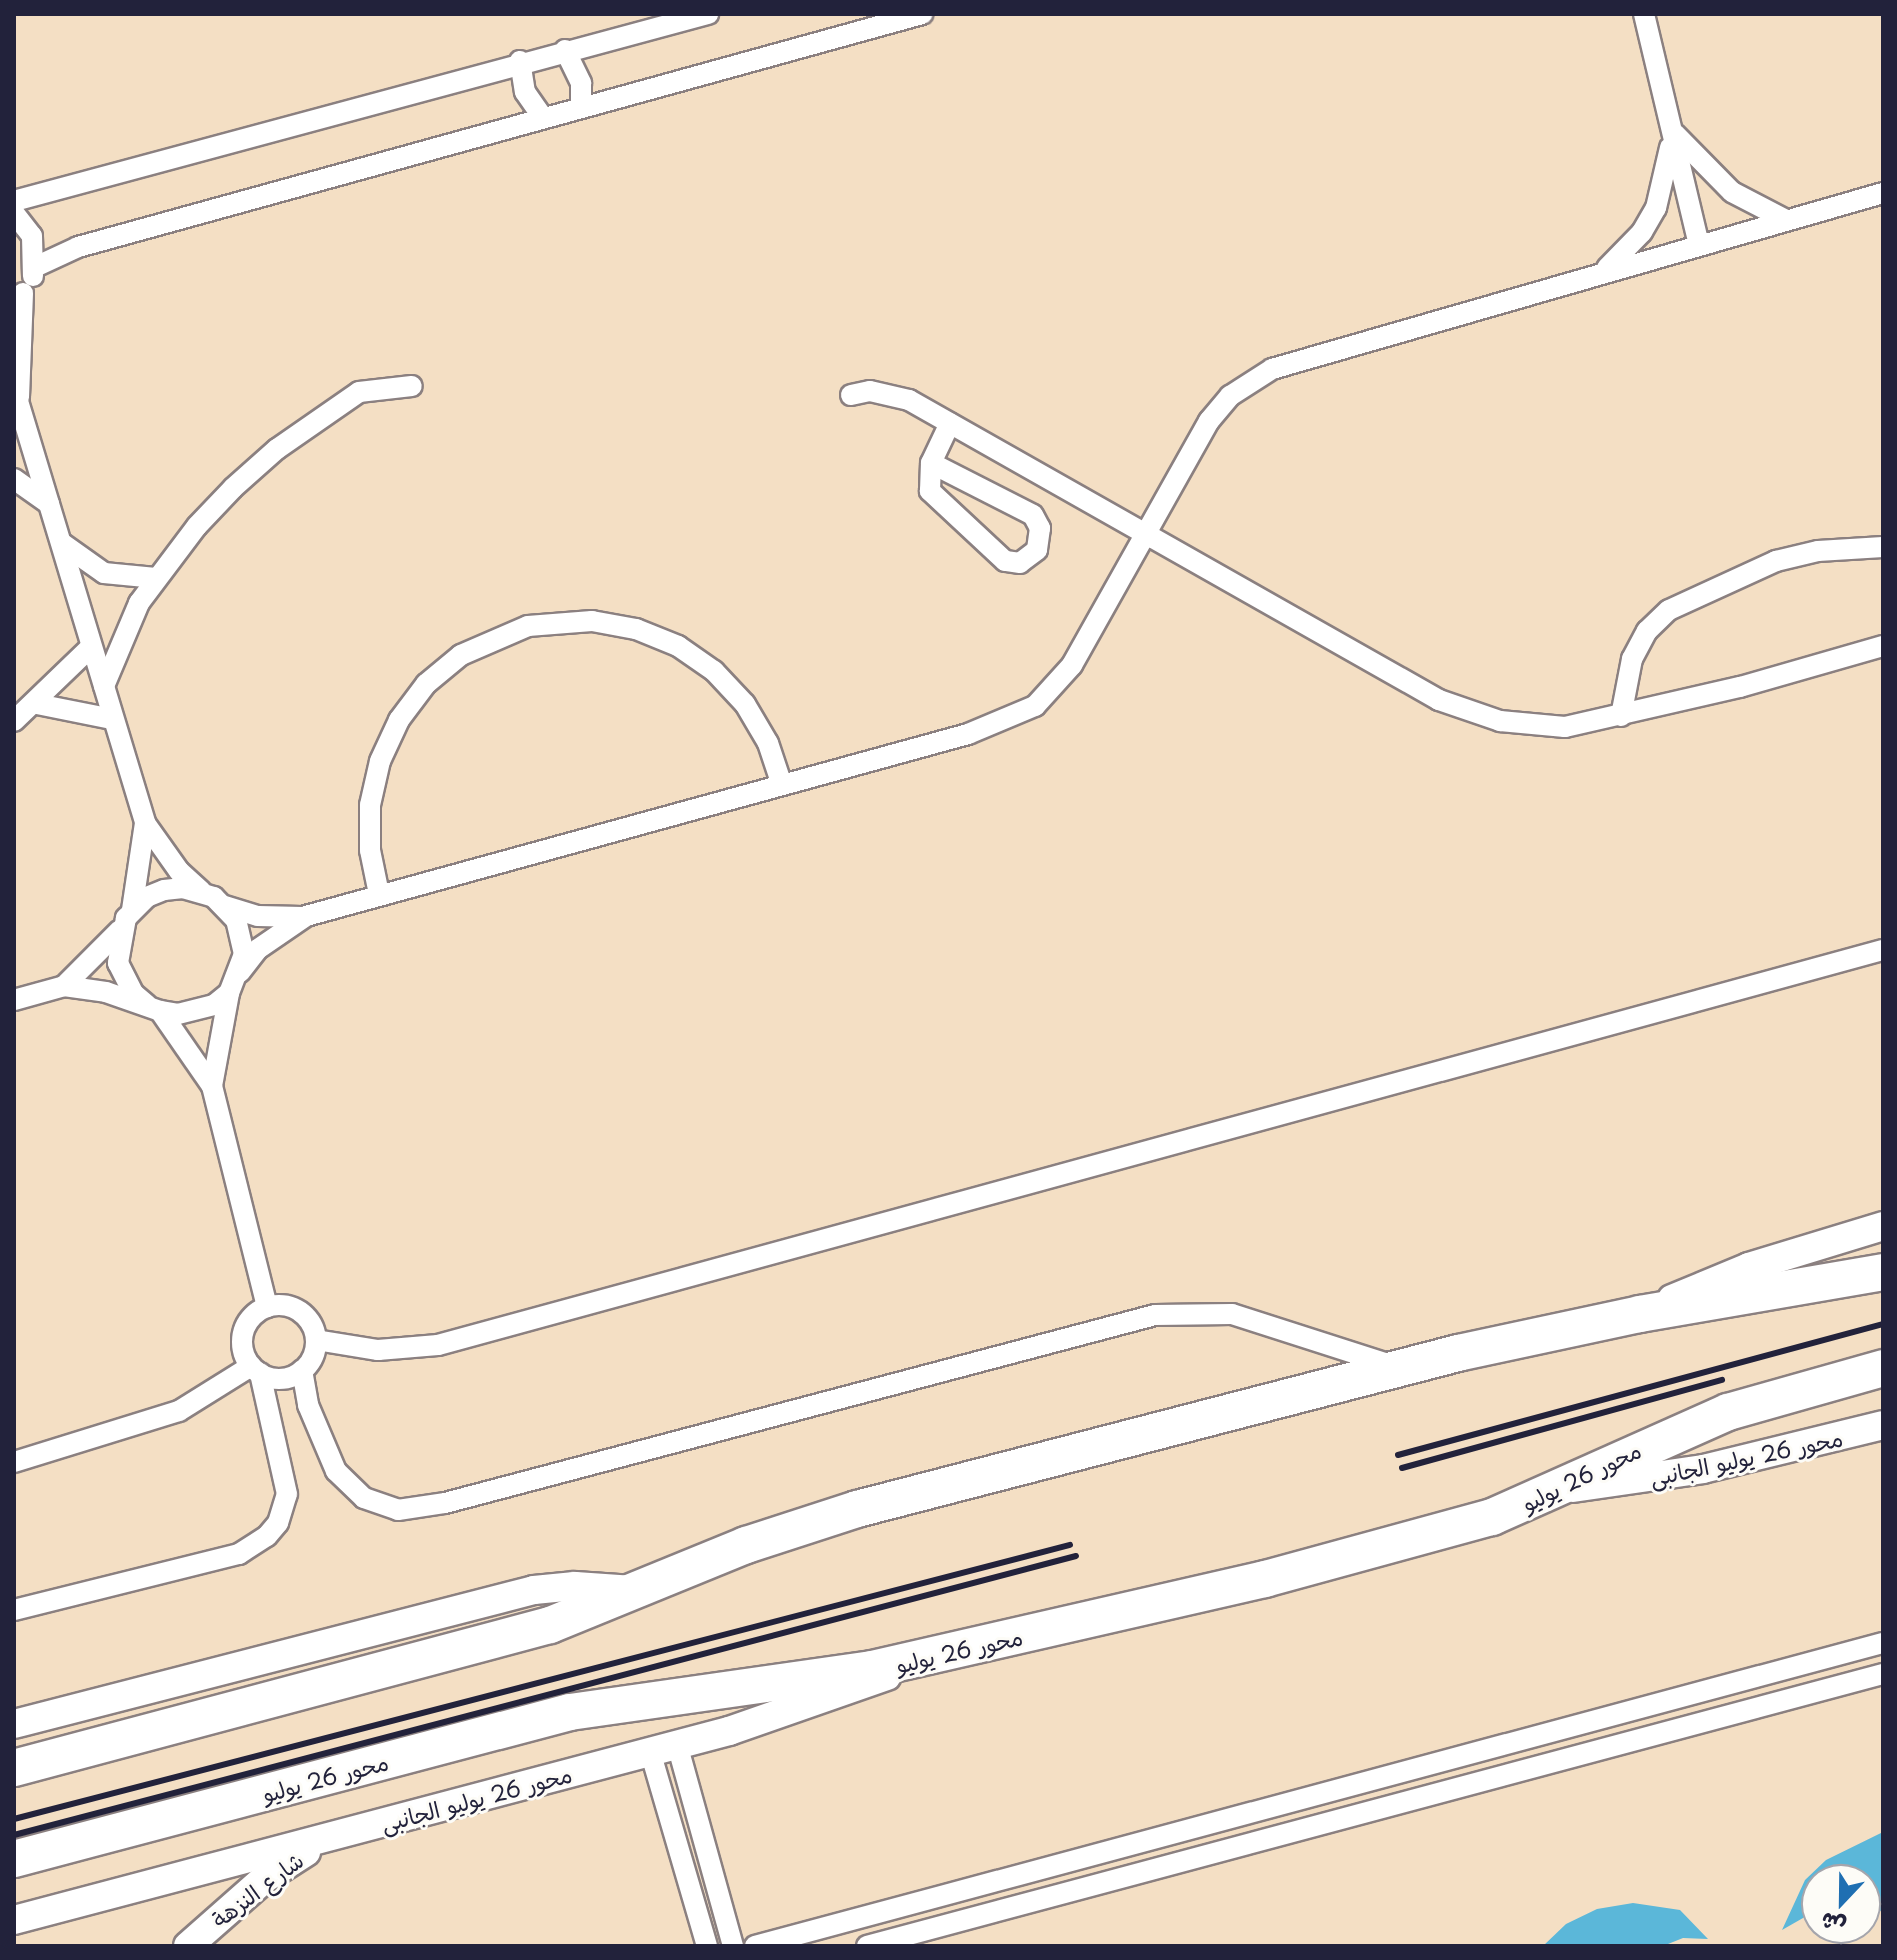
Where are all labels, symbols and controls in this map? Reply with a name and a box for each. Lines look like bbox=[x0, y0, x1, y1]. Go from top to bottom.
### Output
street label: محور 26 يوليو الجانبى bbox=[1647, 1424, 1845, 1490]
street label: محور 26 يوليو bbox=[1517, 1436, 1645, 1516]
street label: محور 26 يوليو bbox=[893, 1623, 1025, 1677]
street label: محور 26 يوليو bbox=[259, 1748, 391, 1806]
street label: محور 26 يوليو الجانبى bbox=[378, 1760, 574, 1836]
street label: شارع النزهة bbox=[206, 1846, 308, 1932]
north arrow bbox=[1801, 1864, 1881, 1944]
text: ش bbox=[1815, 1905, 1850, 1945]

